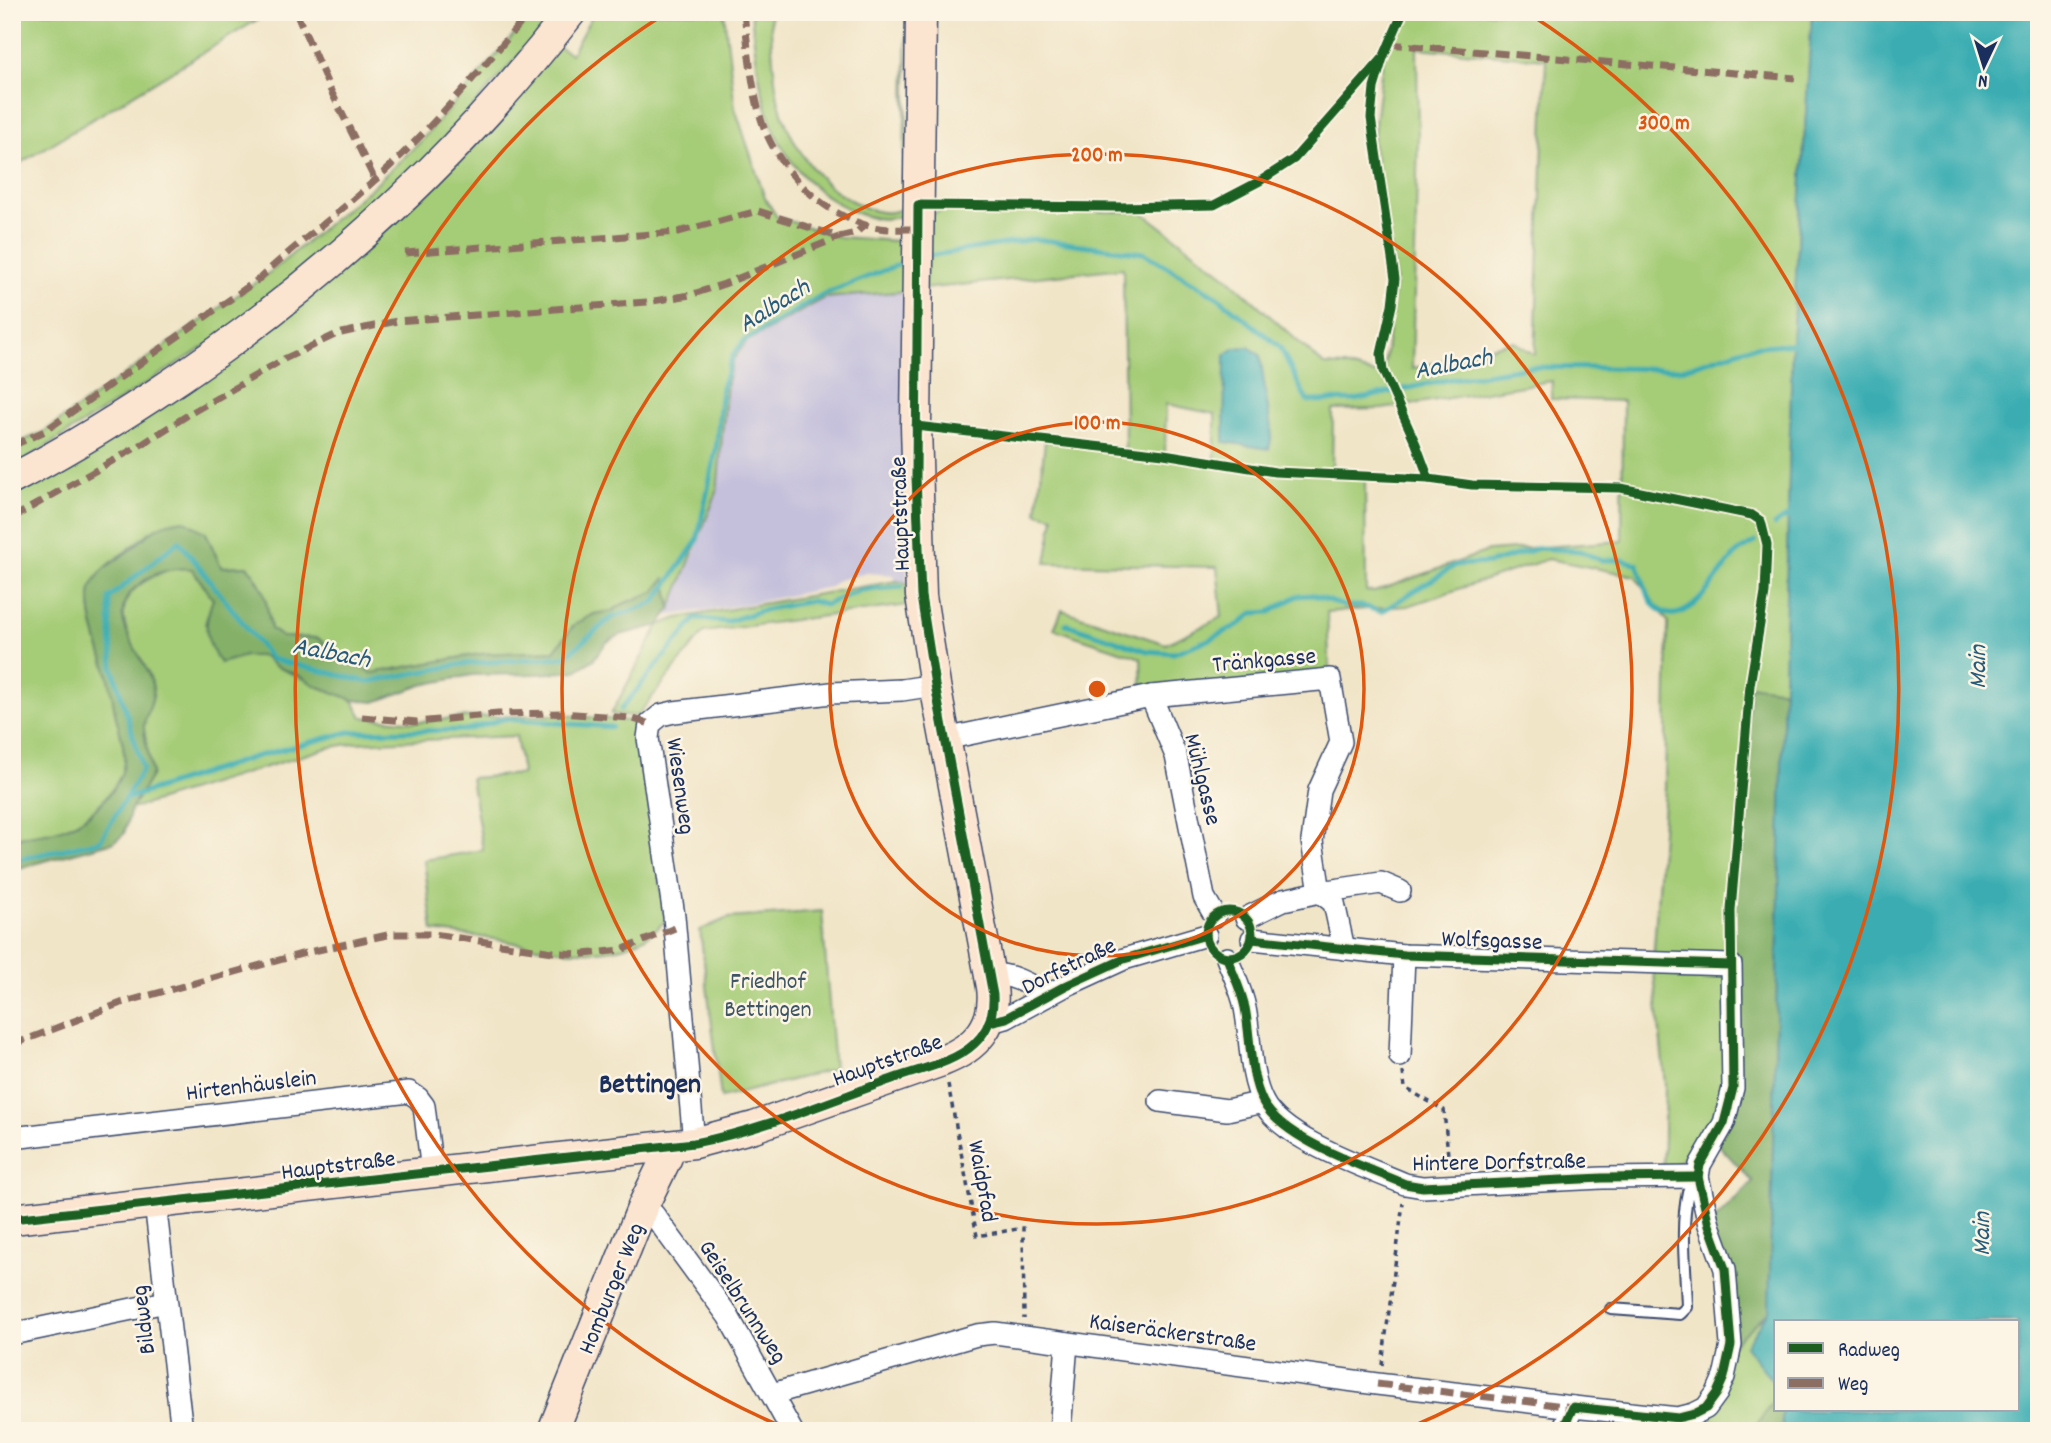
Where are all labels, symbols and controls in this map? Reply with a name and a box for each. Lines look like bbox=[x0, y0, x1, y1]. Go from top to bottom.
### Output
north arrow bbox=[1950, 32, 2020, 102]
text: N bbox=[1977, 66, 1989, 93]
text: 300 m bbox=[1638, 110, 1690, 140]
text: 200 m bbox=[1071, 142, 1123, 172]
water label: Aalbach bbox=[732, 270, 819, 343]
water label: Aalbach bbox=[1412, 340, 1497, 391]
text: 100 m bbox=[1074, 410, 1120, 440]
street label: Hauptstraße bbox=[883, 456, 921, 572]
water label: Aalbach bbox=[289, 629, 374, 680]
street label: Tränkgasse bbox=[1211, 641, 1318, 683]
water label: Main bbox=[1961, 644, 1998, 689]
centre of rings bbox=[1085, 677, 1109, 701]
street label: Mühlgasse bbox=[1173, 730, 1229, 829]
street label: Wiesenweg bbox=[655, 736, 703, 837]
street label: Wolfsgasse bbox=[1441, 923, 1543, 961]
street label: Dorfstraße bbox=[1016, 930, 1122, 1005]
park label: Friedhof Bettingen bbox=[724, 966, 812, 1028]
street label: Hauptstraße bbox=[828, 1026, 948, 1097]
street label: Hirtenhäuslein bbox=[184, 1062, 319, 1112]
district label: Bettingen bbox=[599, 1067, 701, 1107]
street label: Waidpfad bbox=[957, 1138, 1005, 1225]
street label: Hauptstraße bbox=[279, 1143, 397, 1191]
street label: Hintere Dorfstraße bbox=[1412, 1145, 1586, 1183]
water label: Main bbox=[1965, 1211, 2002, 1256]
street label: Homburger Weg bbox=[571, 1218, 655, 1360]
street label: Geiselbrunnweg bbox=[689, 1234, 794, 1371]
street label: Bildweg bbox=[124, 1283, 166, 1356]
street label: Kaiseräckerstraße bbox=[1087, 1305, 1258, 1363]
legend bbox=[1774, 1320, 2020, 1412]
text: Radweg bbox=[1838, 1337, 1900, 1367]
text: Weg bbox=[1838, 1371, 1869, 1401]

